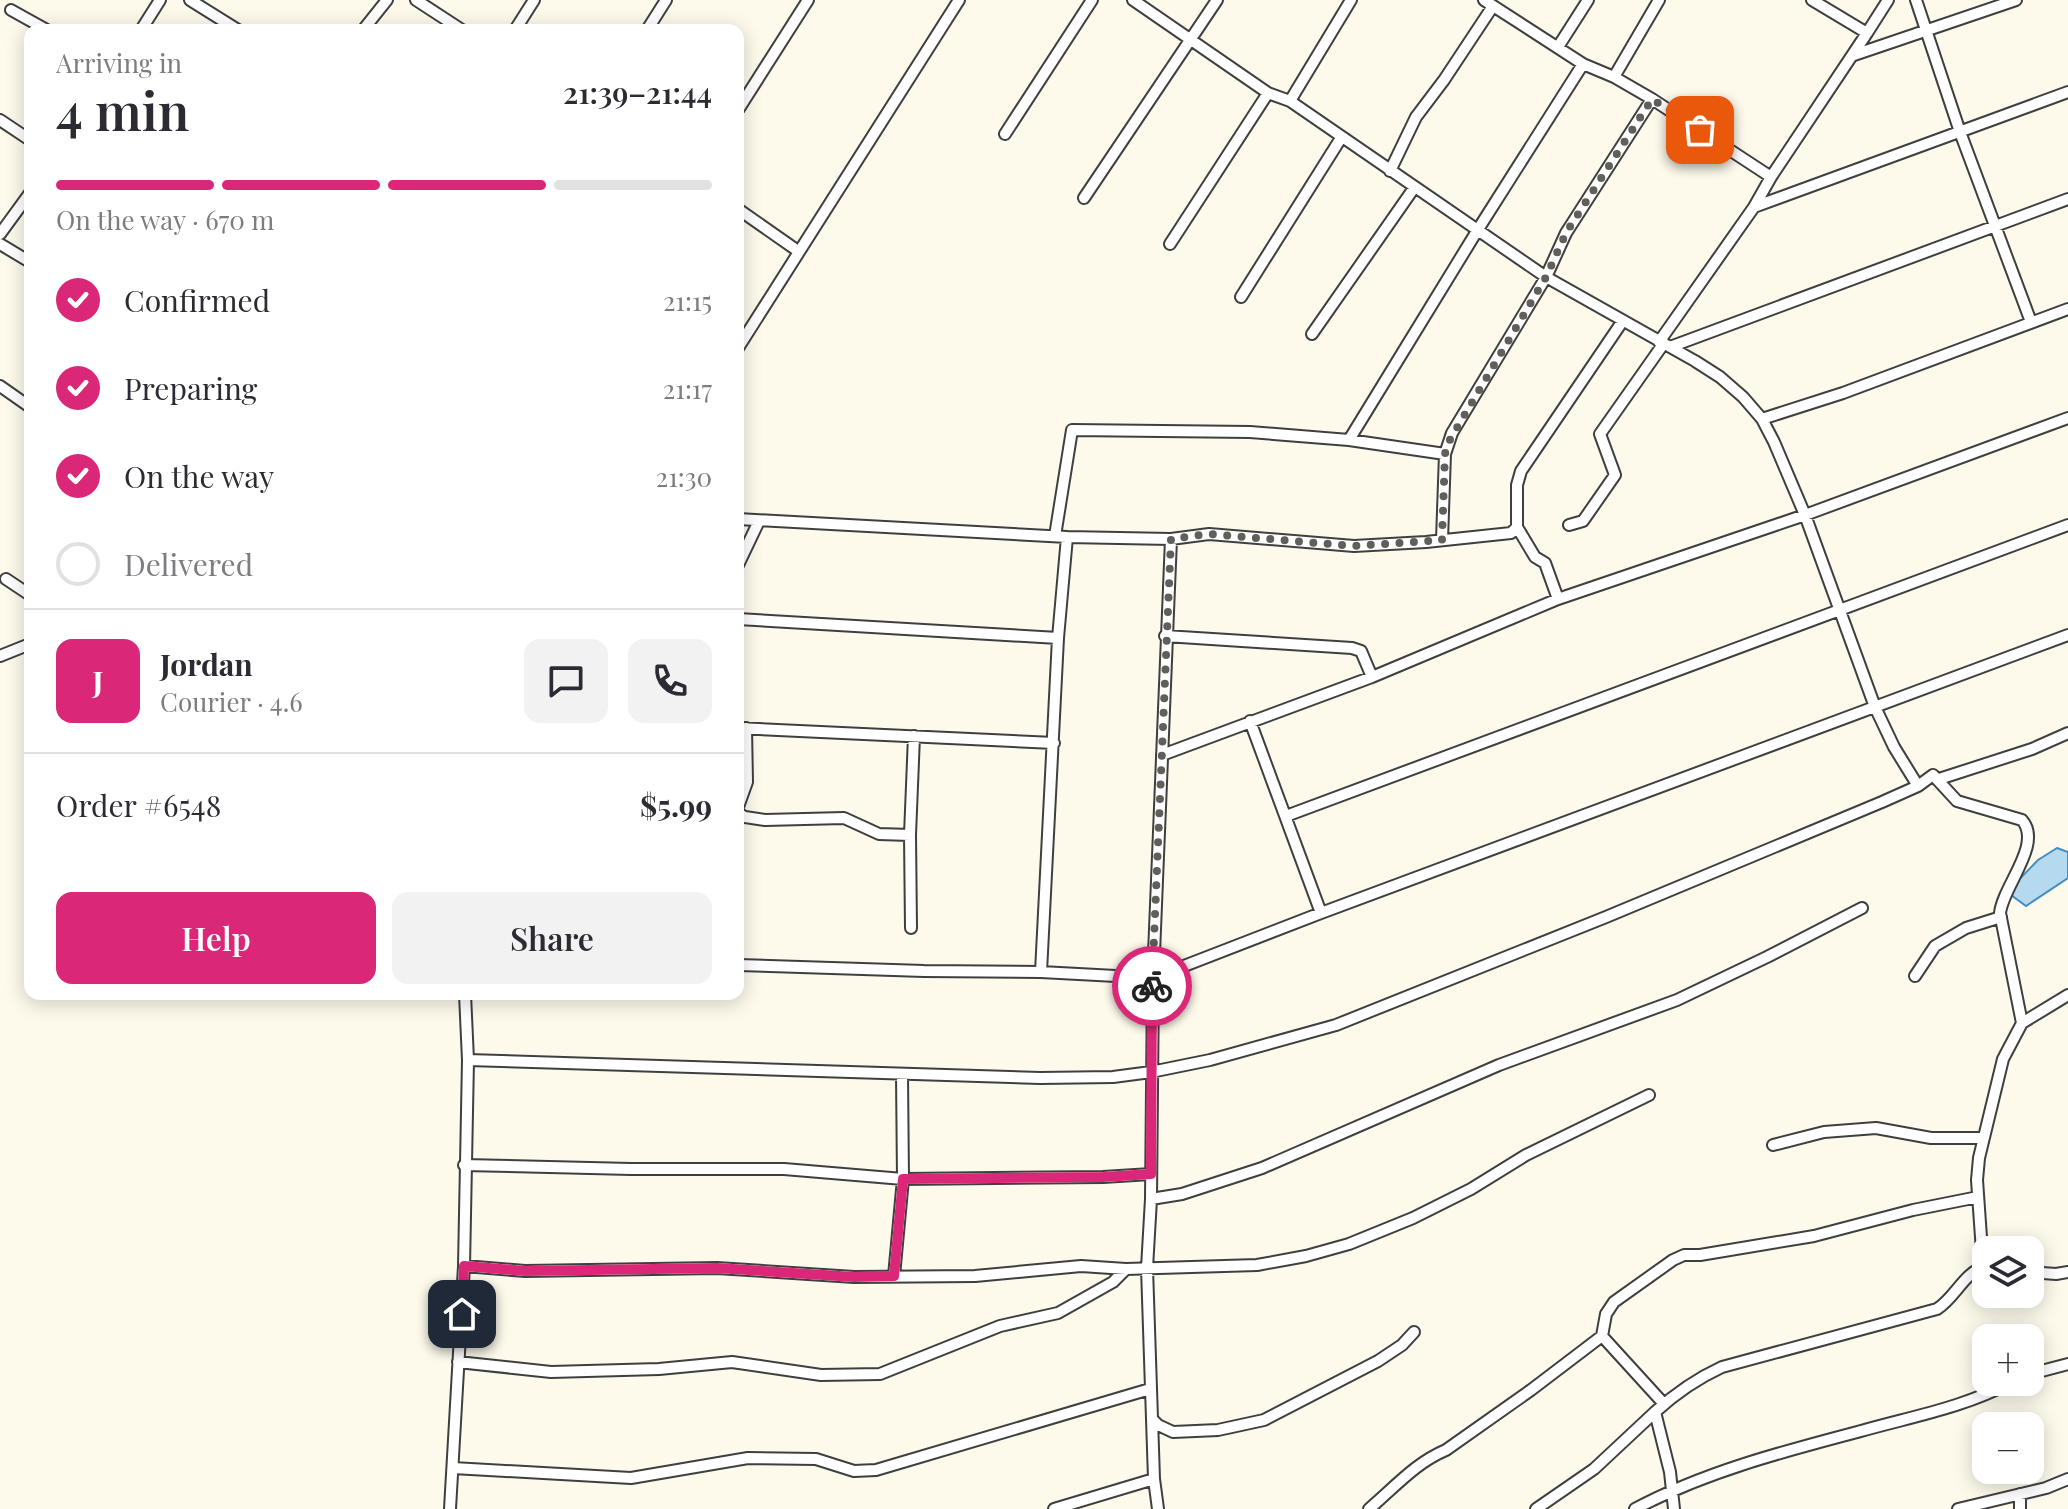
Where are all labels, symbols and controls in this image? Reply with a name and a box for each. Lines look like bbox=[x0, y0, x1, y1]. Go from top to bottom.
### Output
text: Arriving in bbox=[56, 45, 182, 80]
text: 21:39–21:44 bbox=[563, 72, 712, 112]
text: 4 min bbox=[56, 75, 189, 144]
pin bbox=[1666, 96, 1734, 164]
icon: bag bbox=[1678, 108, 1722, 152]
text: On the way · 670 m bbox=[56, 202, 274, 237]
icon: check bbox=[56, 278, 100, 322]
text: Confirmed bbox=[124, 280, 270, 320]
text: 21:15 bbox=[663, 283, 712, 318]
icon: check bbox=[56, 366, 100, 410]
text: Preparing bbox=[124, 368, 257, 408]
text: 21:17 bbox=[663, 371, 712, 406]
icon: check bbox=[56, 454, 100, 498]
text: On the way bbox=[124, 456, 274, 496]
text: 21:30 bbox=[656, 459, 712, 494]
text: Delivered bbox=[124, 544, 253, 584]
button: chat bbox=[524, 639, 608, 723]
button: phone bbox=[628, 639, 712, 723]
text: Jordan bbox=[160, 644, 253, 684]
text: J bbox=[93, 661, 103, 701]
text: Courier · 4.6 bbox=[160, 684, 303, 719]
text: Order #6548 bbox=[56, 785, 221, 825]
text: $5.99 bbox=[640, 785, 712, 825]
button: Help bbox=[56, 892, 376, 984]
button: Share bbox=[392, 892, 712, 984]
courier bbox=[1112, 946, 1192, 1026]
icon: bike bbox=[1130, 964, 1174, 1008]
map controls bbox=[1972, 1236, 2044, 1484]
button: layers bbox=[1972, 1236, 2044, 1308]
pin bbox=[428, 1280, 496, 1348]
icon: home bbox=[440, 1292, 484, 1336]
button: + bbox=[1972, 1324, 2044, 1396]
button: − bbox=[1972, 1412, 2044, 1484]

